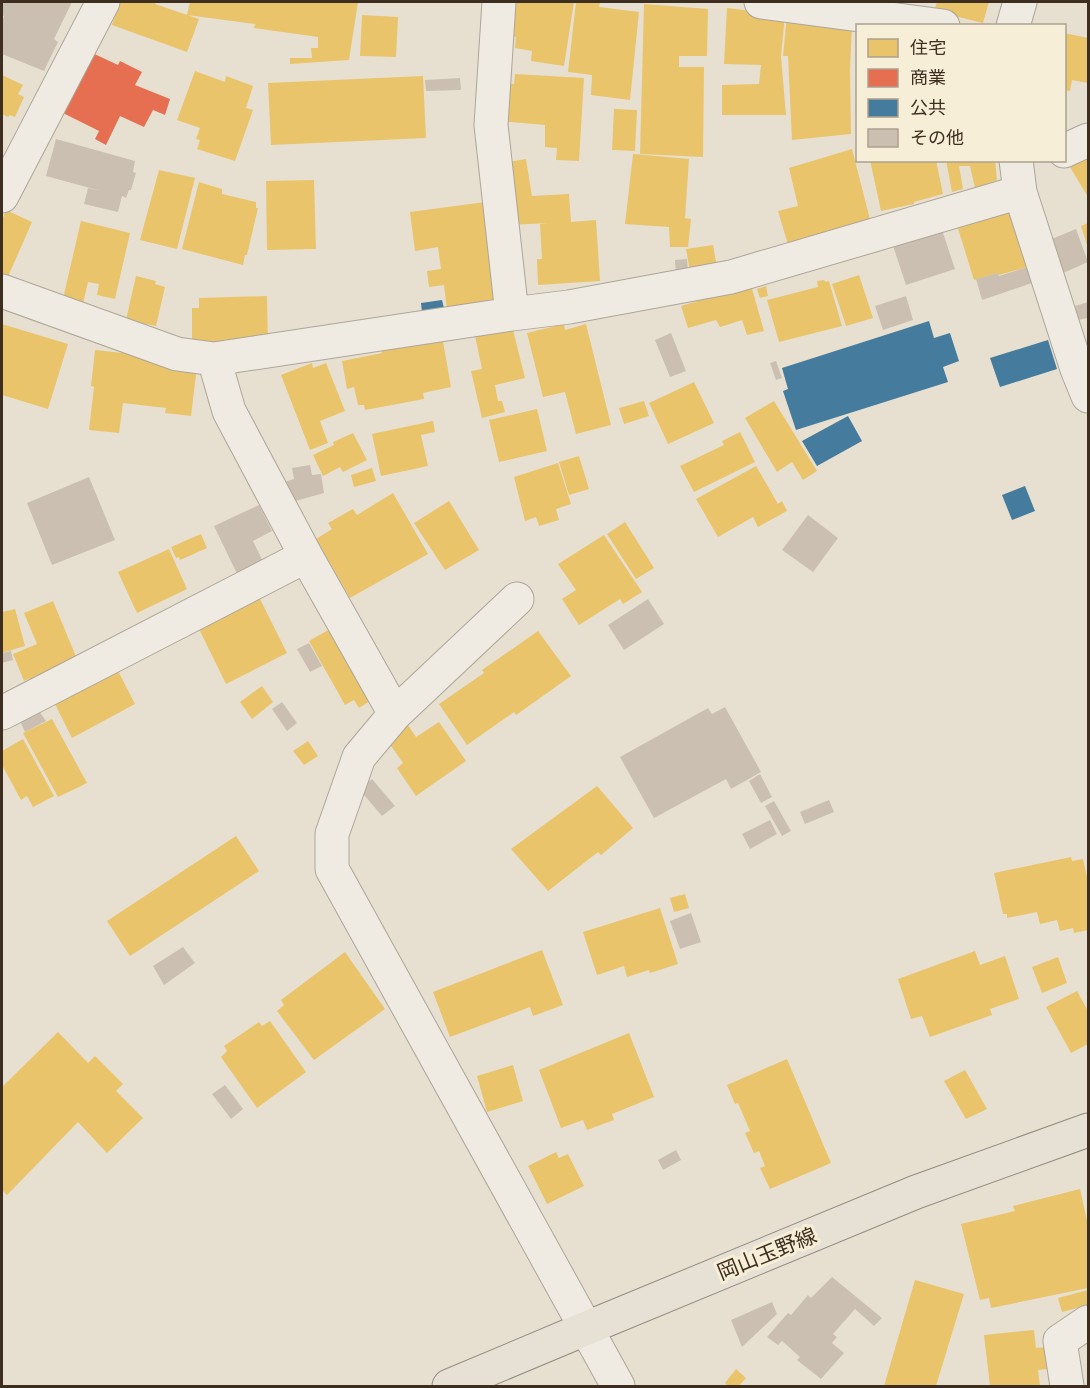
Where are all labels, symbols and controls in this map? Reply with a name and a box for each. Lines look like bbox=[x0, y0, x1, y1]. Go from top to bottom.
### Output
legend bbox=[856, 24, 1066, 162]
text: 住宅 bbox=[910, 37, 946, 58]
text: 商業 bbox=[910, 67, 946, 88]
text: 公共 bbox=[910, 97, 946, 118]
text: その他 bbox=[910, 127, 964, 148]
street label: 岡山玉野線 bbox=[714, 1223, 820, 1285]

